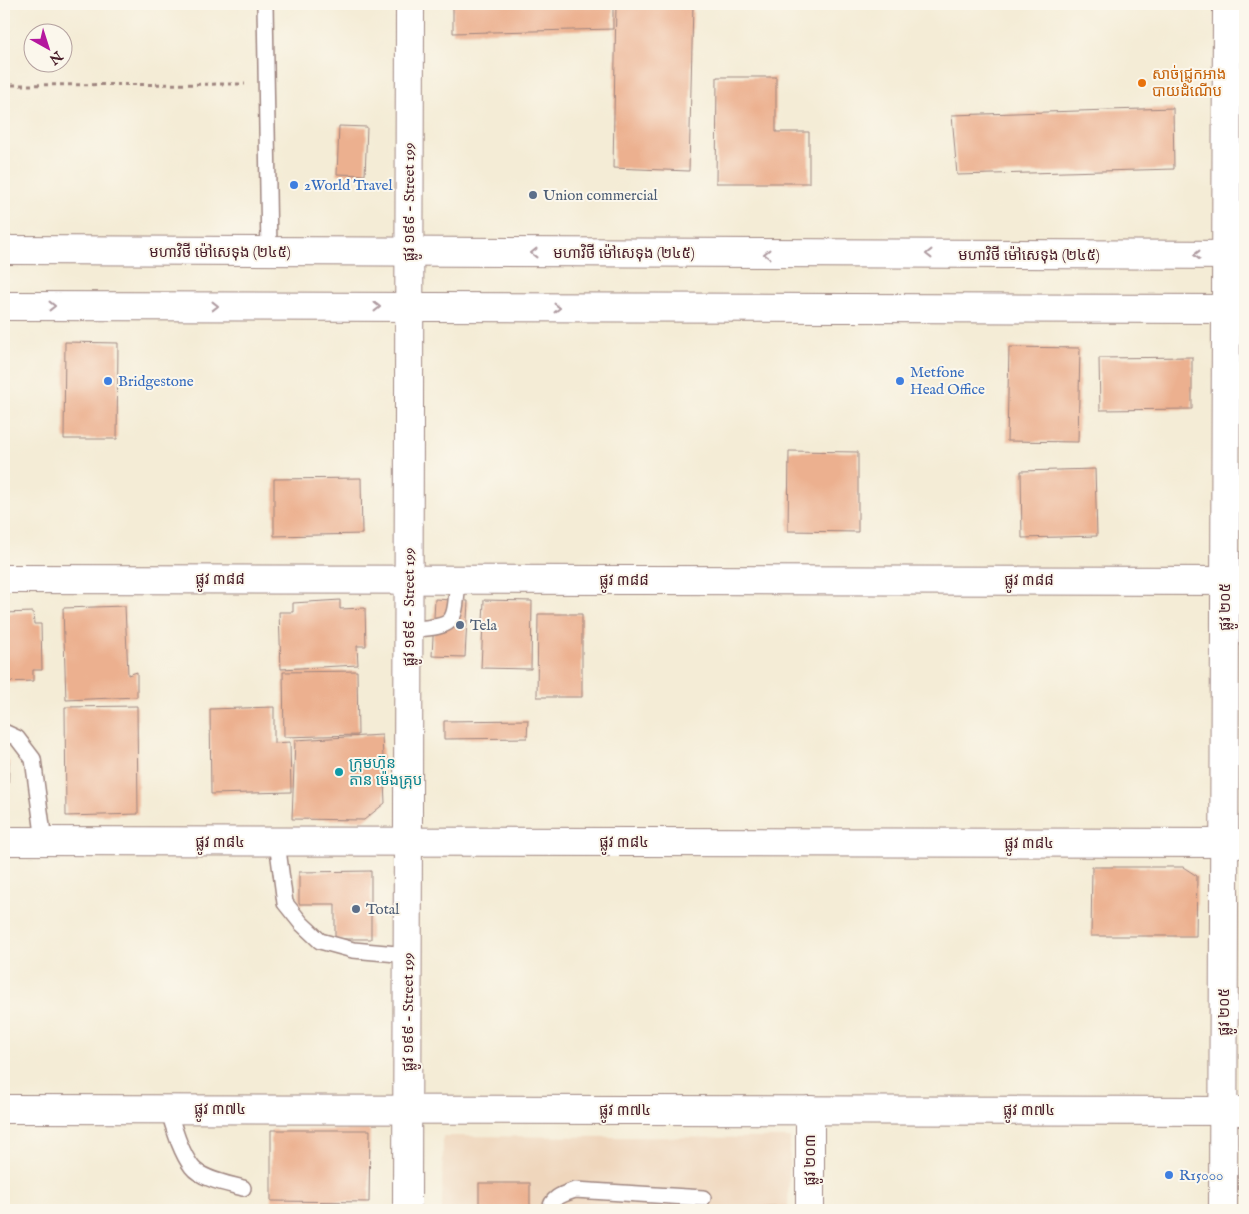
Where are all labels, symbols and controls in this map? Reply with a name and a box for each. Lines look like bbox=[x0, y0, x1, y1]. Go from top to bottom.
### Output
north arrow bbox=[22, 22, 72, 72]
text: N bbox=[45, 46, 67, 68]
place label: សាច់ជ្រូកអាង បាយដំណើប bbox=[1152, 65, 1226, 101]
marker: សាច់ជ្រូកអាង បាយដំណើប bbox=[1136, 77, 1148, 89]
street label: ផ្លូវ ១៩៩ - Street 199 bbox=[400, 142, 422, 262]
place label: 2World Travel bbox=[304, 176, 393, 195]
marker: 2World Travel bbox=[288, 179, 300, 191]
place label: Union commercial bbox=[543, 186, 659, 205]
marker: Union commercial bbox=[527, 189, 539, 201]
street label: មហាវិថី ម៉ៅសេទុង (២៤៥) bbox=[149, 242, 291, 262]
street label: មហាវិថី ម៉ៅសេទុង (២៤៥) bbox=[553, 243, 695, 263]
street label: មហាវិថី ម៉ៅសេទុង (២៤៥) bbox=[958, 245, 1100, 265]
one-way arrow bbox=[530, 248, 538, 258]
one-way arrow bbox=[762, 249, 770, 259]
one-way arrow bbox=[925, 249, 932, 259]
one-way arrow bbox=[1192, 250, 1200, 260]
one-way arrow bbox=[49, 301, 57, 311]
one-way arrow bbox=[212, 301, 219, 311]
one-way arrow bbox=[374, 302, 382, 312]
one-way arrow bbox=[554, 303, 562, 313]
place label: Metfone Head Office bbox=[910, 363, 985, 399]
place label: Bridgestone bbox=[118, 372, 194, 391]
marker: Bridgestone bbox=[102, 375, 114, 387]
marker: Metfone Head Office bbox=[894, 375, 906, 387]
street label: ផ្លូវ ១៩៩ - Street 199 bbox=[400, 547, 422, 667]
street label: ផ្លូវ ៣៨៨ bbox=[195, 570, 245, 592]
street label: ផ្លូវ ៣៨៨ bbox=[599, 571, 649, 593]
street label: ផ្លូវ ៣៨៨ bbox=[1004, 571, 1054, 593]
street label: ផ្លូវ ២០៥ bbox=[1216, 583, 1238, 631]
place label: Tela bbox=[470, 616, 498, 635]
marker: Tela bbox=[454, 619, 466, 631]
place label: ក្រុមហ៊ុន តាន ម៉េងគ្រុប bbox=[349, 754, 422, 790]
marker: ក្រុមហ៊ុន តាន ម៉េងគ្រុប bbox=[333, 766, 345, 778]
street label: ផ្លូវ ៣៨៤ bbox=[195, 833, 245, 855]
street label: ផ្លូវ ៣៨៤ bbox=[599, 833, 649, 855]
street label: ផ្លូវ ៣៨៤ bbox=[1004, 834, 1054, 856]
place label: Total bbox=[366, 900, 400, 919]
marker: Total bbox=[350, 903, 362, 915]
street label: ផ្លូវ ១៩៩ - Street 199 bbox=[399, 952, 421, 1072]
street label: ផ្លូវ ២០៥ bbox=[1215, 988, 1237, 1036]
street label: ផ្លូវ ៣៧៤ bbox=[194, 1100, 246, 1122]
street label: ផ្លូវ ៣៧៤ bbox=[599, 1101, 651, 1123]
street label: ផ្លូវ ៣៧៤ bbox=[1003, 1101, 1055, 1123]
street label: ផ្លូវ ២០៣ bbox=[801, 1134, 823, 1186]
place label: R15000 bbox=[1179, 1166, 1223, 1185]
marker: R15000 bbox=[1163, 1169, 1175, 1181]

